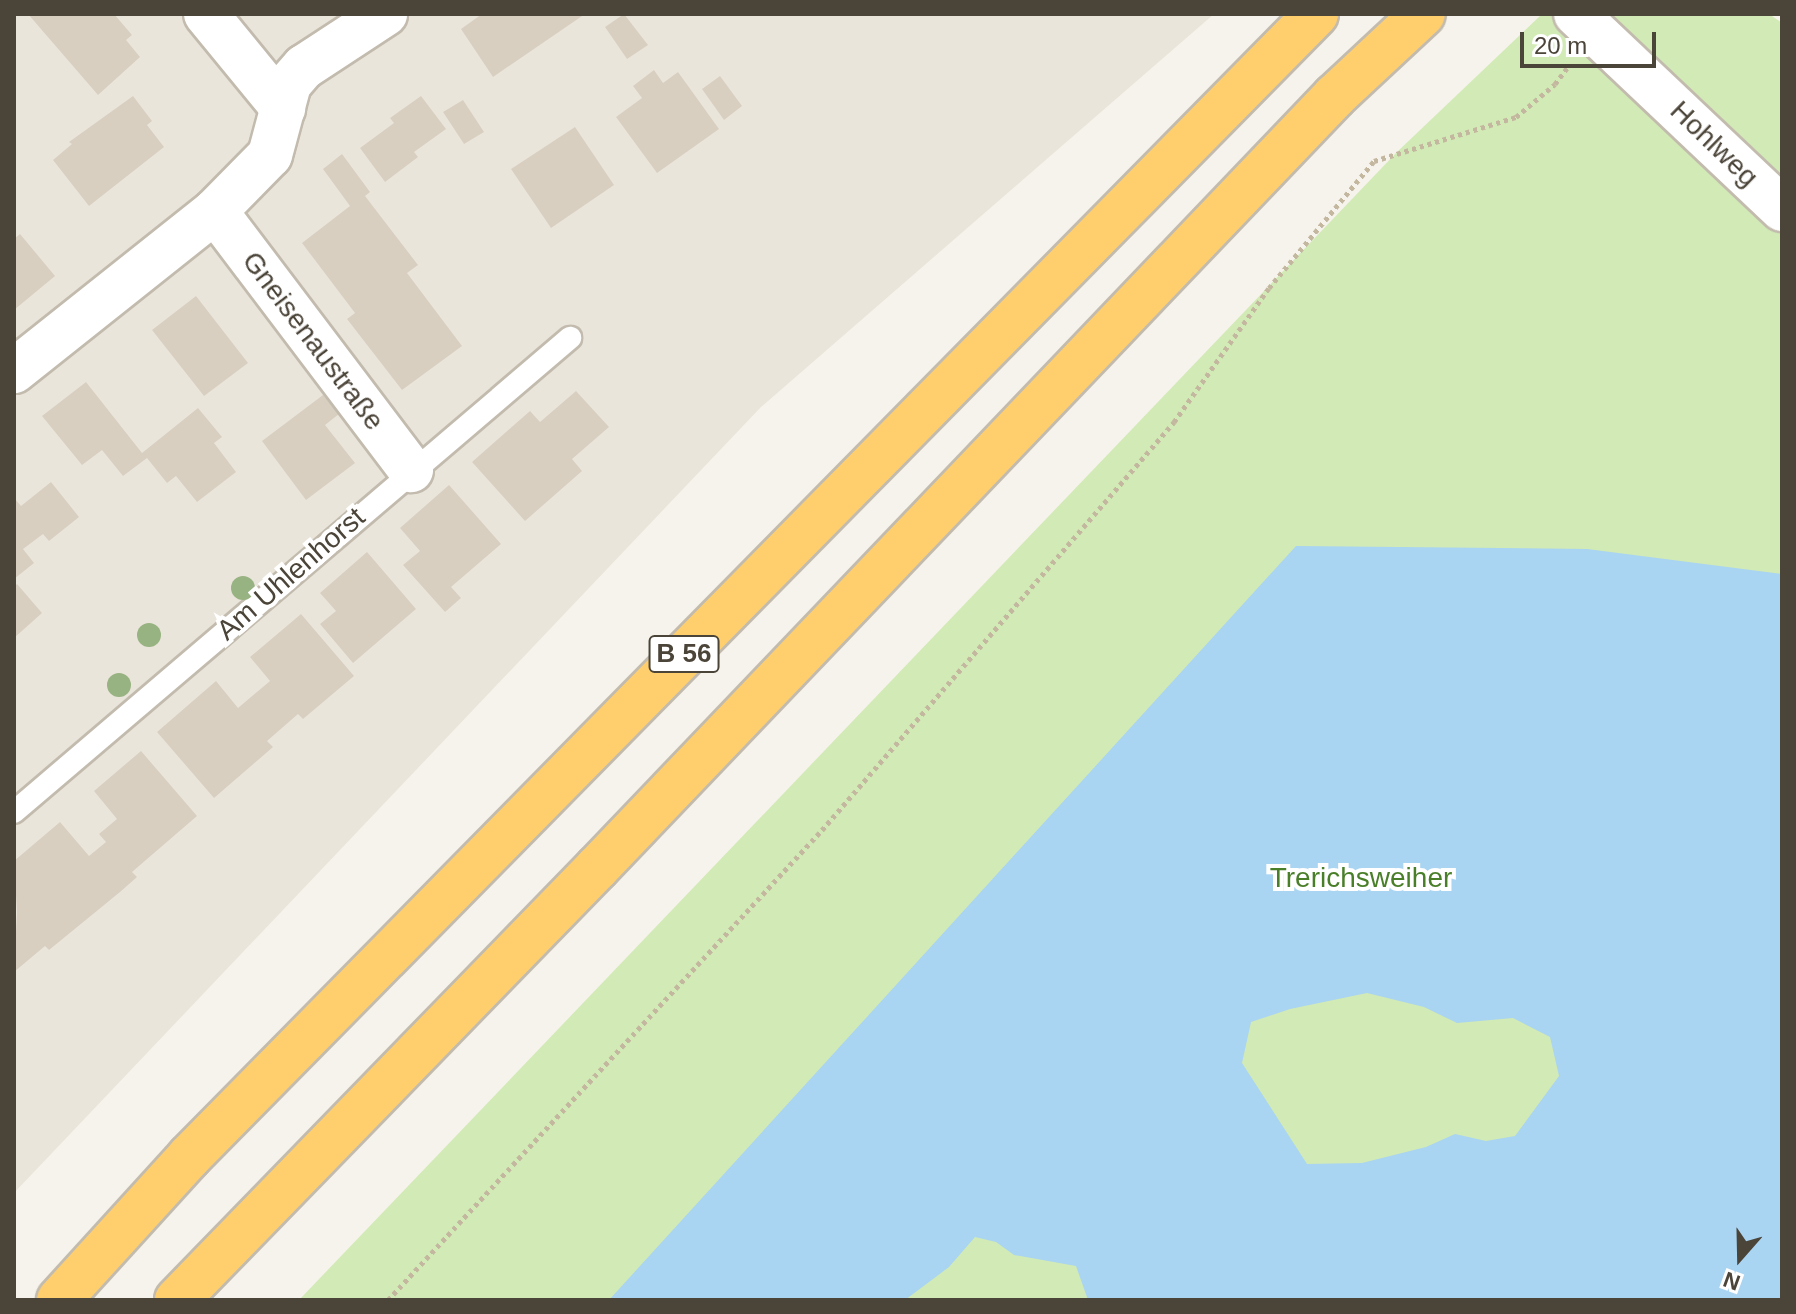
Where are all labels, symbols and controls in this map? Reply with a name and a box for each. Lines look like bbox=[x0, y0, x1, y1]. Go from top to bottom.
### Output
scale bar bbox=[1524, 16, 1660, 66]
text: 20 m bbox=[1534, 32, 1587, 59]
street label: Hohlweg bbox=[1663, 94, 1765, 194]
street label: Gneisenaustraße bbox=[235, 245, 391, 437]
street label: Am Uhlenhorst bbox=[210, 501, 372, 647]
road number: B 56 bbox=[648, 632, 720, 676]
park label: Trerichsweiher bbox=[1270, 861, 1452, 895]
north arrow bbox=[1700, 1218, 1780, 1298]
text: N bbox=[1720, 1267, 1743, 1295]

